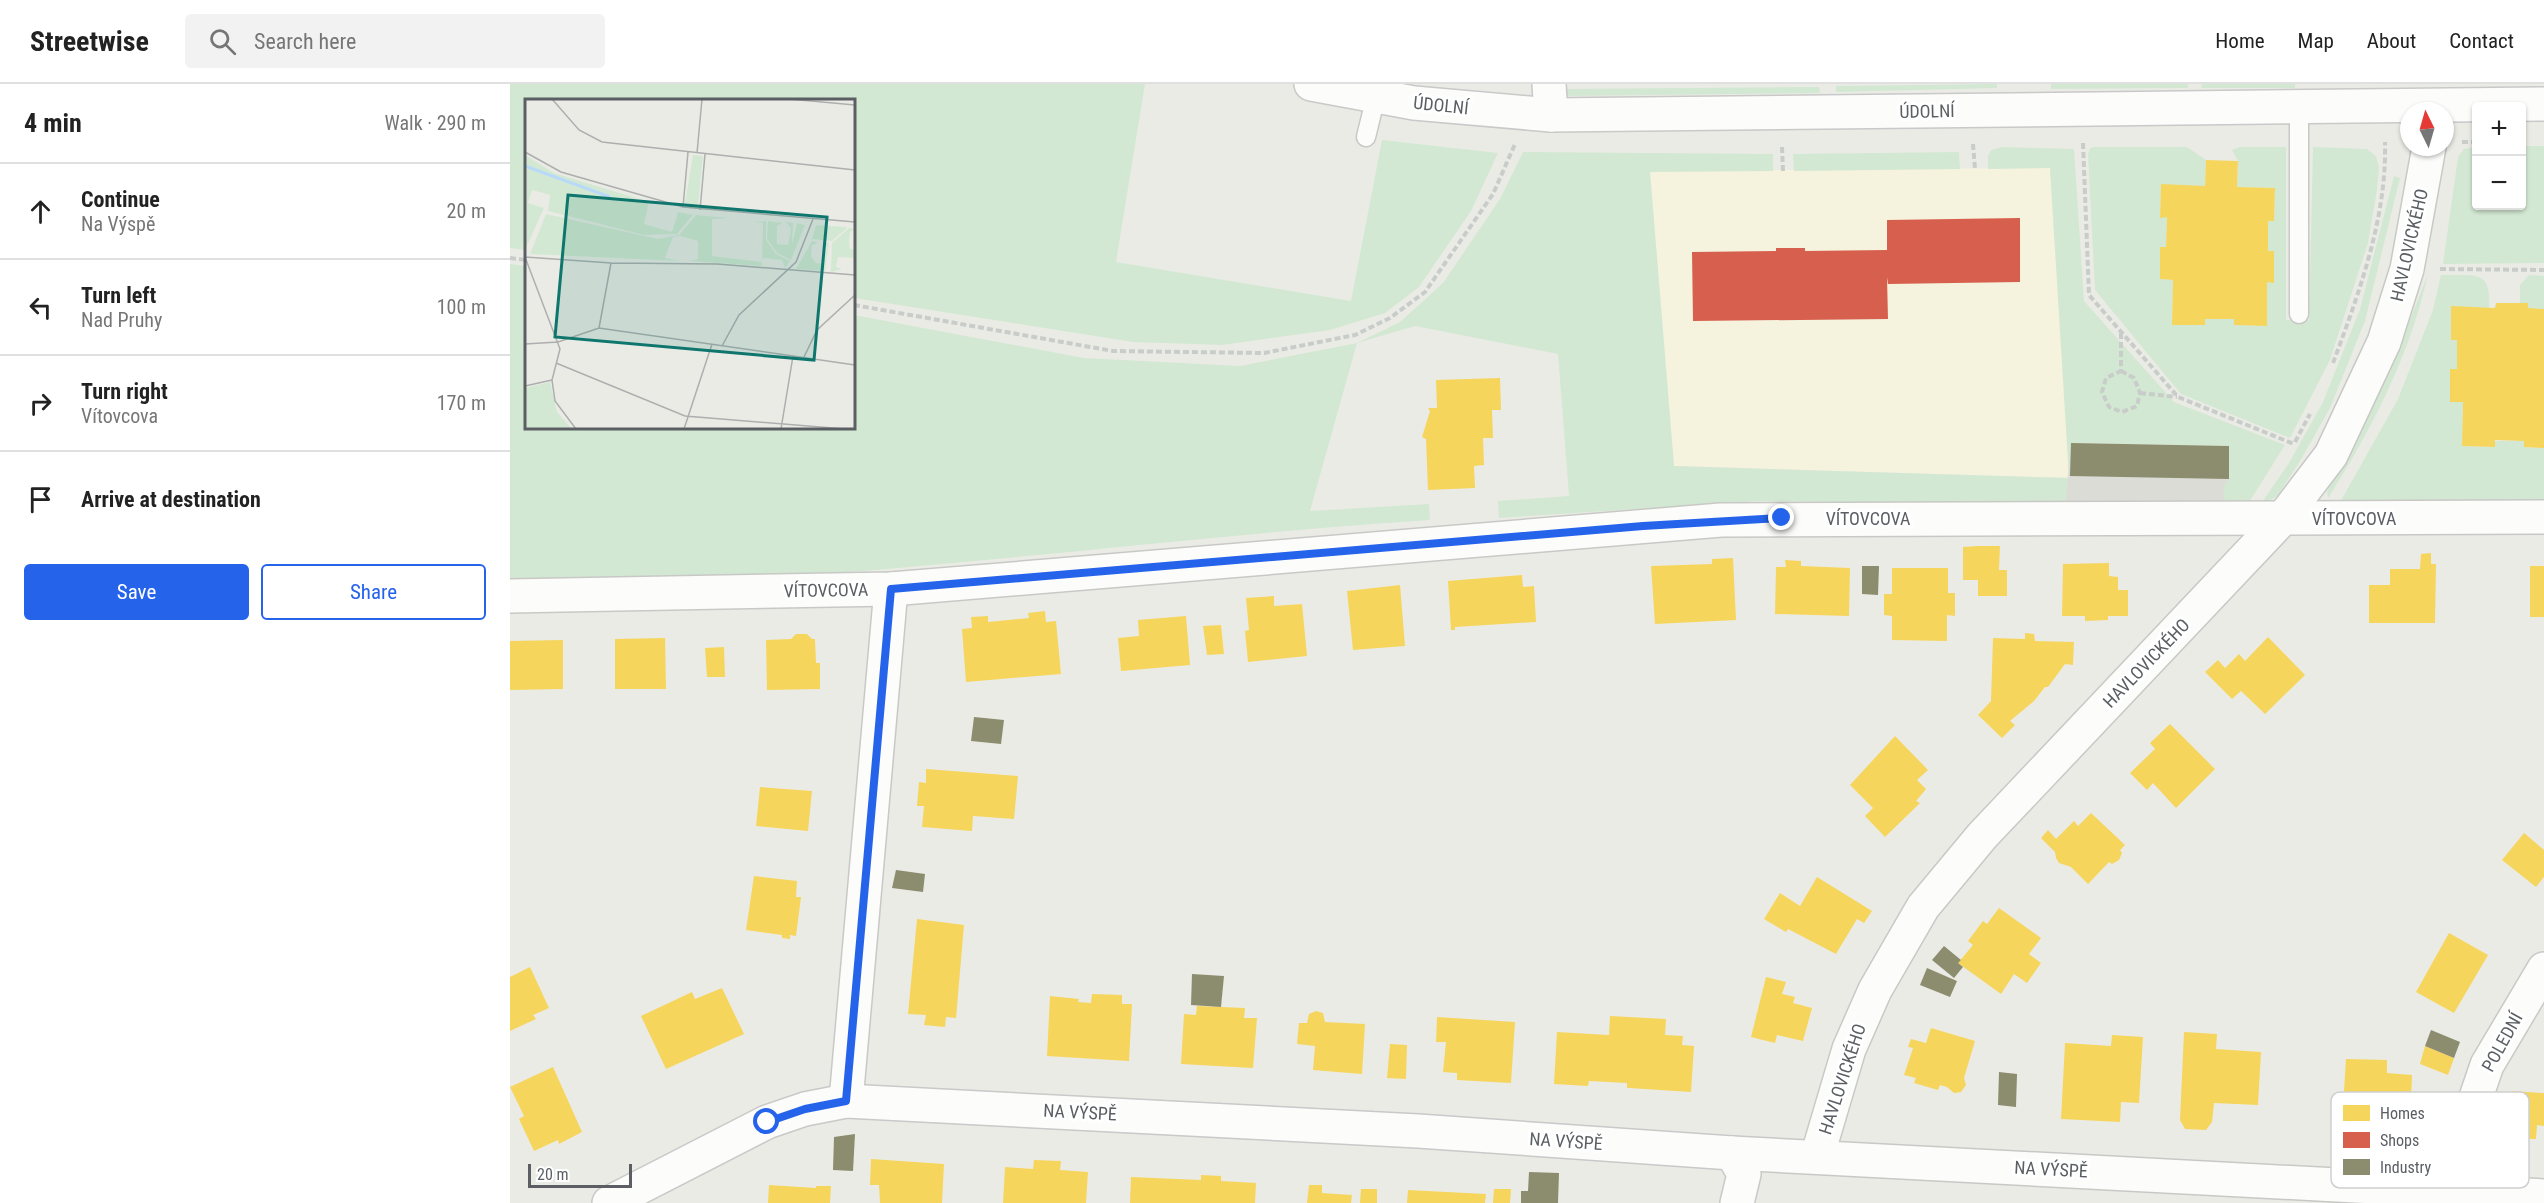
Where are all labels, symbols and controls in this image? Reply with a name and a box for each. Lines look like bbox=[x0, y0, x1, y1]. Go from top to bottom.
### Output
search box bbox=[185, 14, 605, 68]
text: Streetwise bbox=[30, 25, 149, 58]
icon: search bbox=[206, 25, 239, 58]
text: Search here bbox=[254, 29, 356, 54]
text: Home bbox=[2215, 29, 2265, 53]
text: Map bbox=[2298, 29, 2334, 53]
text: About bbox=[2367, 29, 2416, 53]
text: Contact bbox=[2449, 29, 2514, 53]
street label: ÚDOLNÍ bbox=[1412, 92, 1471, 118]
inset map bbox=[525, 99, 855, 429]
street label: ÚDOLNÍ bbox=[1899, 100, 1956, 122]
north arrow bbox=[2400, 102, 2454, 156]
map controls bbox=[2472, 102, 2526, 210]
button: + bbox=[2472, 102, 2526, 156]
text: 4 min bbox=[24, 108, 82, 138]
text: Walk · 290 m bbox=[385, 111, 486, 135]
button: − bbox=[2472, 156, 2526, 210]
text: Continue bbox=[81, 187, 160, 212]
street label: HAVLOVICKÉHO bbox=[2386, 187, 2432, 303]
icon: ahead bbox=[24, 195, 57, 228]
text: 20 m bbox=[447, 199, 486, 223]
text: Na Výspě bbox=[81, 212, 155, 236]
text: Turn left bbox=[81, 283, 156, 308]
icon: left bbox=[24, 291, 57, 324]
text: 100 m bbox=[437, 295, 486, 319]
text: Nad Pruhy bbox=[81, 308, 162, 332]
text: Turn right bbox=[81, 379, 168, 404]
icon: right bbox=[24, 387, 57, 420]
text: 170 m bbox=[437, 391, 486, 415]
text: Vítovcova bbox=[81, 404, 158, 428]
icon: arrive bbox=[24, 483, 57, 516]
text: Arrive at destination bbox=[81, 487, 261, 512]
route end bbox=[1768, 504, 1794, 530]
street label: VÍTOVCOVA bbox=[1826, 508, 1911, 529]
street label: VÍTOVCOVA bbox=[2312, 508, 2397, 529]
button: Save bbox=[24, 564, 249, 620]
button: Share bbox=[261, 564, 486, 620]
street label: VÍTOVCOVA bbox=[783, 579, 869, 601]
street label: HAVLOVICKÉHO bbox=[2098, 614, 2194, 712]
street label: POLEDNÍ bbox=[2477, 1008, 2527, 1075]
street label: HAVLOVICKÉHO bbox=[1814, 1021, 1870, 1137]
legend bbox=[2331, 1092, 2529, 1188]
street label: NA VÝSPĚ bbox=[1043, 1100, 1117, 1124]
text: Homes bbox=[2380, 1104, 2425, 1123]
route start bbox=[753, 1108, 779, 1134]
street label: NA VÝSPĚ bbox=[1529, 1128, 1603, 1154]
text: Shops bbox=[2380, 1131, 2419, 1150]
street label: NA VÝSPĚ bbox=[2014, 1157, 2088, 1181]
text: Industry bbox=[2380, 1158, 2431, 1177]
scale bar bbox=[528, 1161, 632, 1188]
text: 20 m bbox=[537, 1165, 569, 1184]

